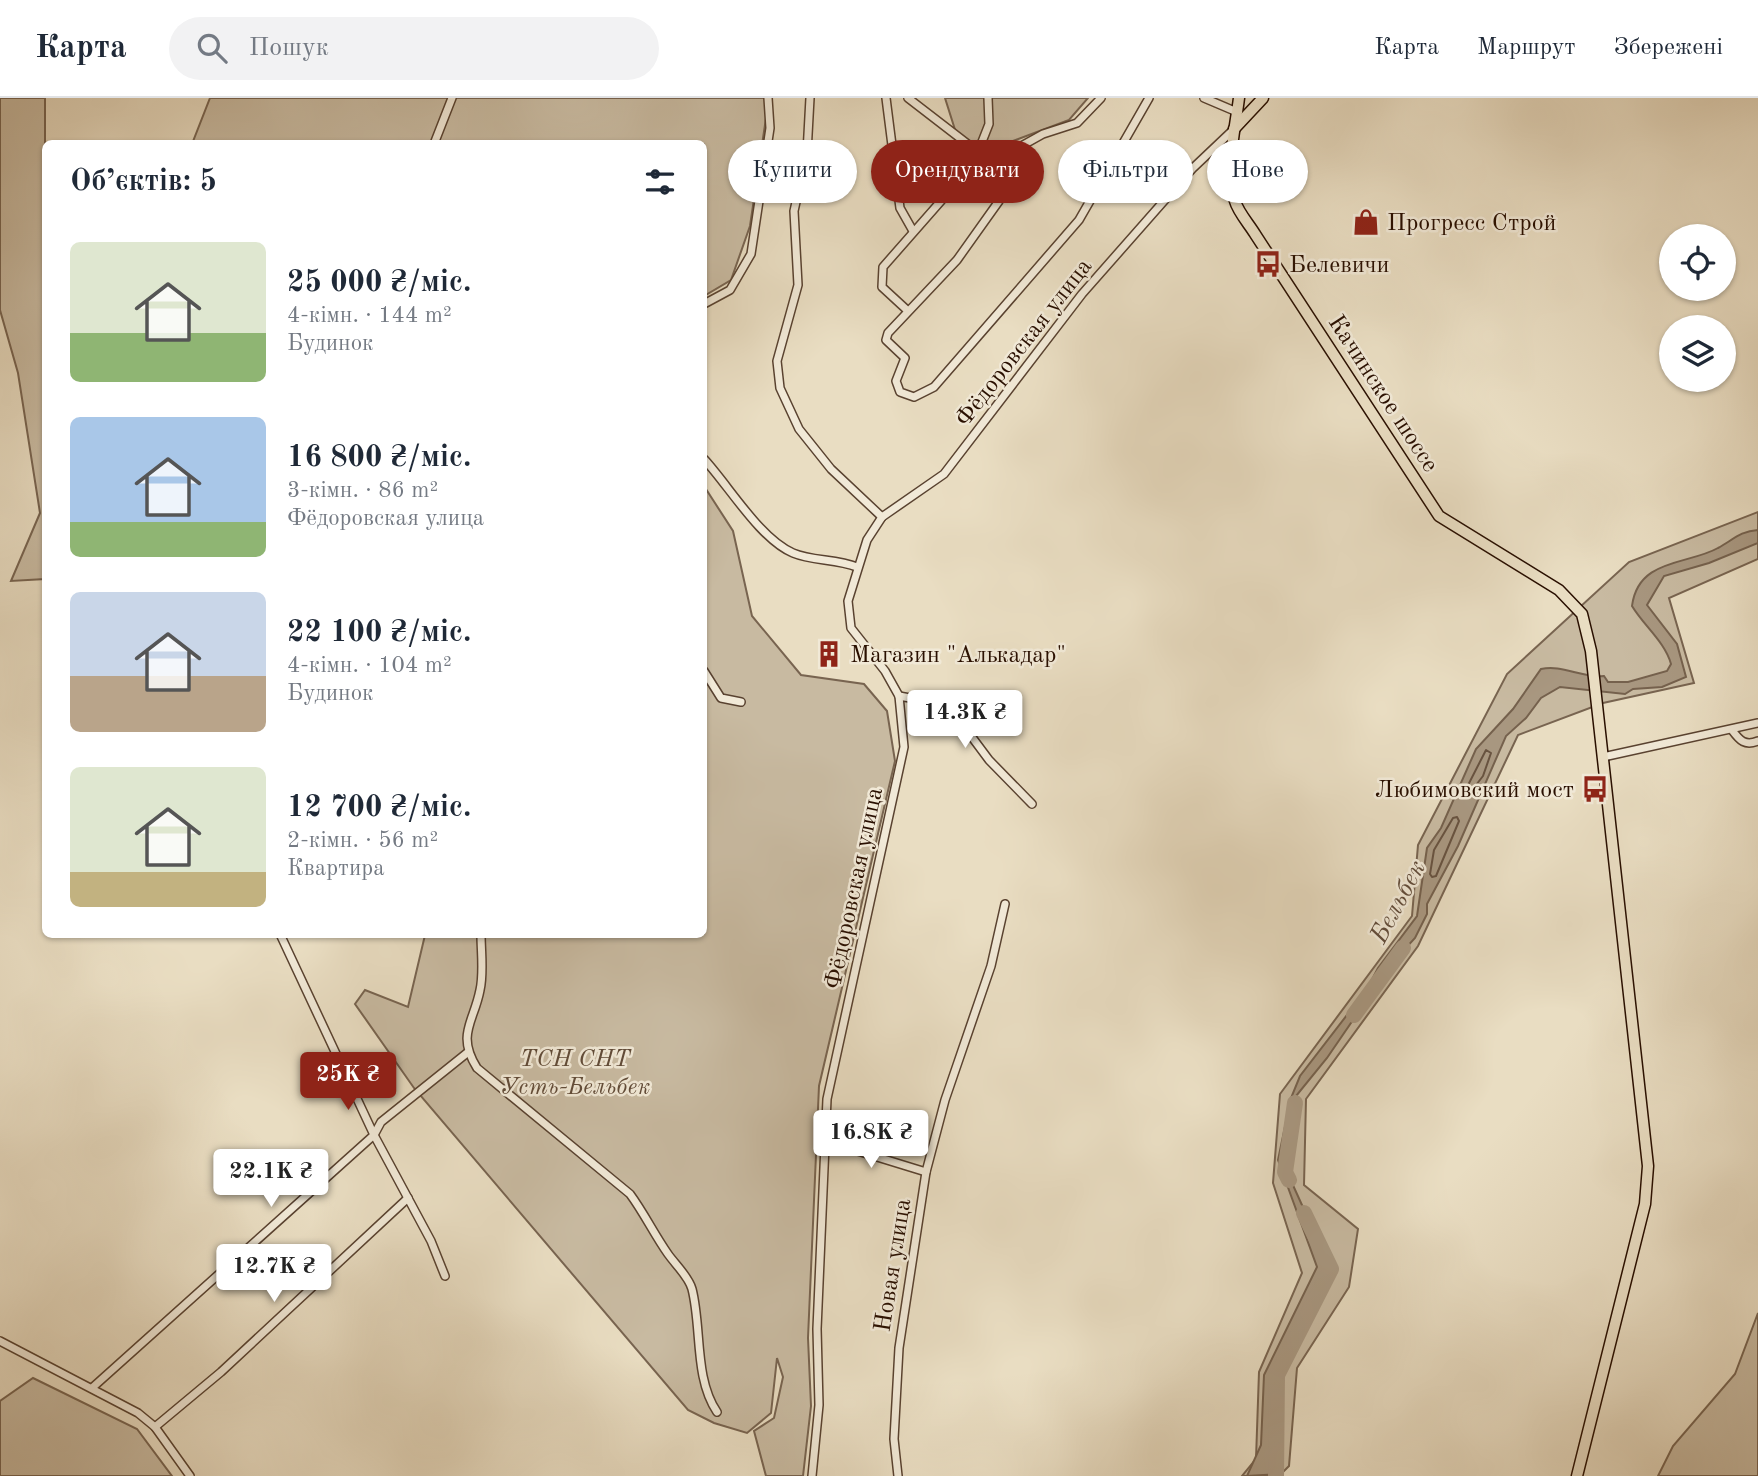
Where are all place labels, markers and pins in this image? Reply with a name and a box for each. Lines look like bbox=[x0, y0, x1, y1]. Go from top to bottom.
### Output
shop icon: Прогресс Строй bbox=[1351, 207, 1381, 237]
place label: Прогресс Строй bbox=[1387, 212, 1557, 236]
bus stop icon: Белевичи bbox=[1253, 249, 1283, 279]
place label: Белевичи bbox=[1289, 254, 1390, 278]
building icon: Магазин "Алькадар" bbox=[814, 639, 844, 669]
place label: Магазин "Алькадар" bbox=[850, 644, 1066, 668]
pin: 14.3K ₴ bbox=[900, 690, 1030, 750]
bus stop icon: Любимовский мост bbox=[1580, 774, 1610, 804]
place label: Любимовский мост bbox=[1375, 779, 1574, 803]
pin: 25K ₴ bbox=[299, 1052, 397, 1112]
pin: 16.8K ₴ bbox=[806, 1110, 936, 1170]
pin: 22.1K ₴ bbox=[206, 1150, 336, 1209]
pin: 12.7K ₴ bbox=[209, 1244, 339, 1304]

